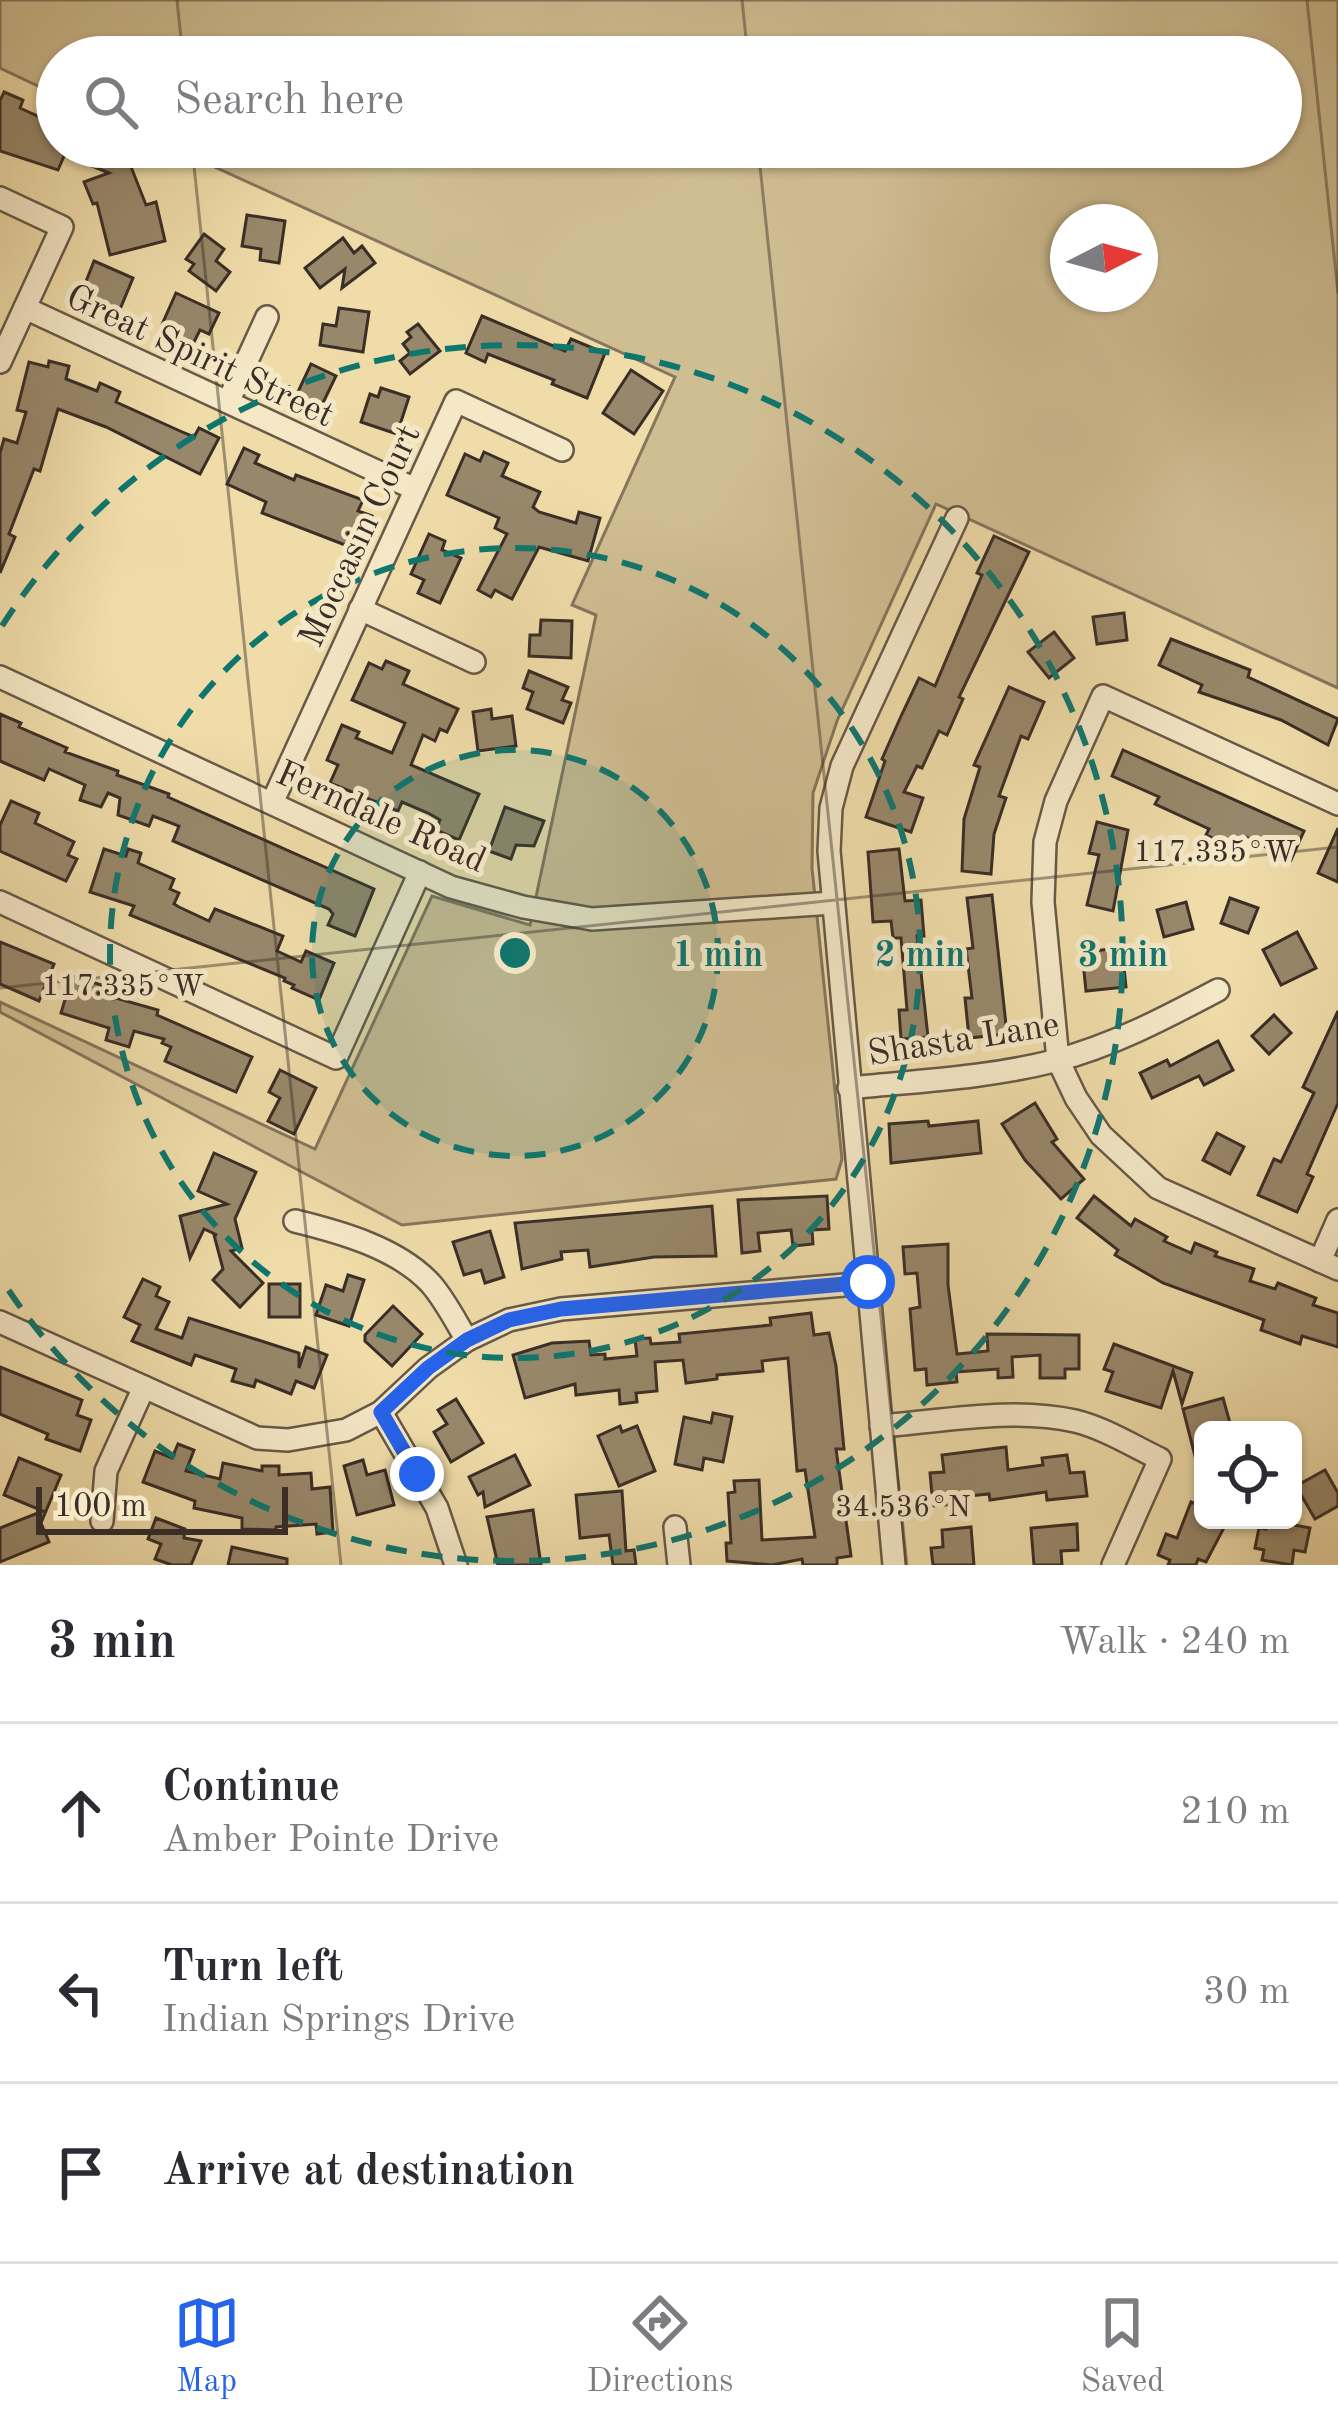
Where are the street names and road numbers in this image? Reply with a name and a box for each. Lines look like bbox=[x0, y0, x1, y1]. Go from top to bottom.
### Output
street label: Great Spirit Street bbox=[60, 280, 339, 435]
street label: Moccasin Court bbox=[294, 420, 429, 653]
street label: Ferndale Road bbox=[270, 756, 491, 881]
street label: Shasta Lane bbox=[865, 1008, 1062, 1074]

